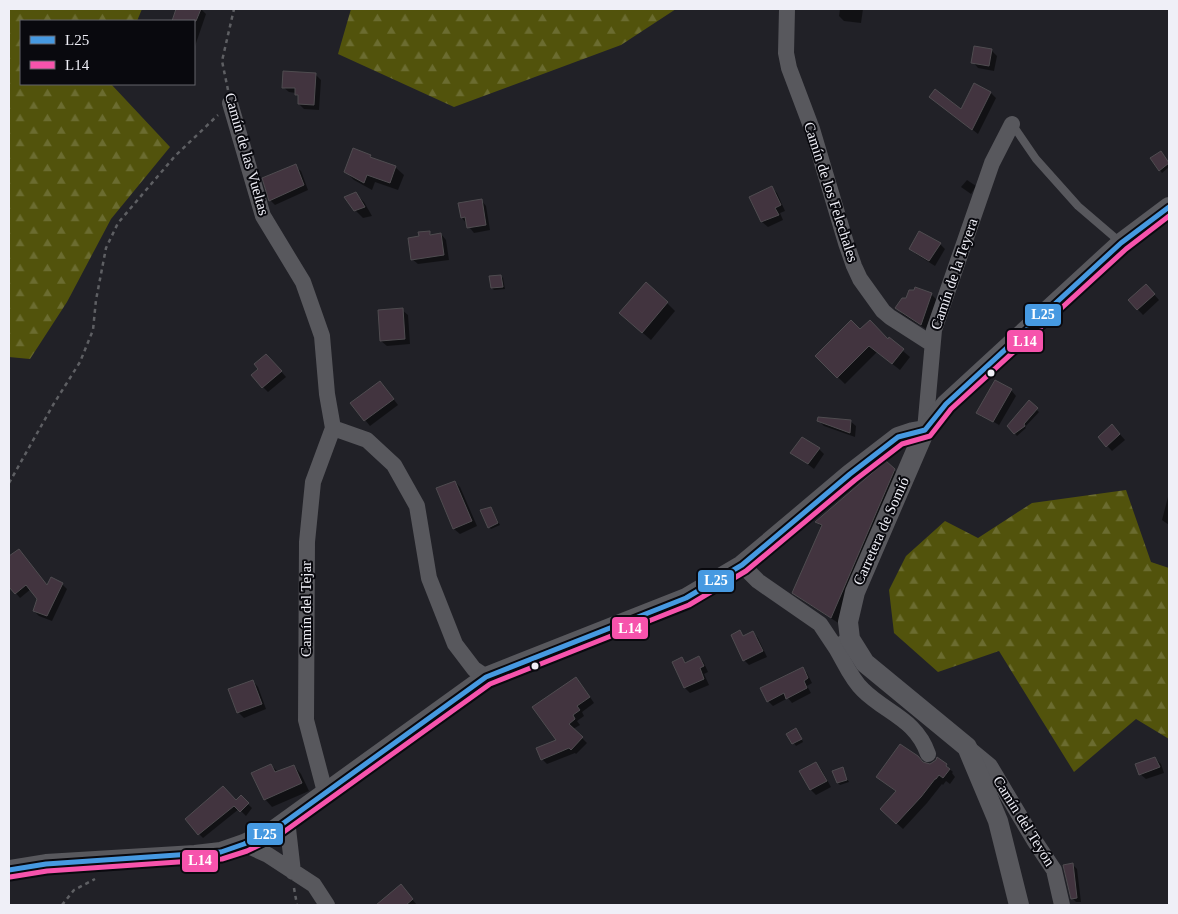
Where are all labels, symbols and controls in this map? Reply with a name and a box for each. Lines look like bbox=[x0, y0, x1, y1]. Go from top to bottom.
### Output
legend bbox=[20, 20, 195, 85]
text: L25 bbox=[65, 32, 89, 48]
text: L14 bbox=[65, 57, 90, 73]
street label: Camín de las Vueltas bbox=[222, 91, 272, 217]
street label: Camín de los Felechales bbox=[801, 120, 861, 264]
street label: Camín de la Teyera bbox=[927, 216, 981, 332]
line badge: L25 bbox=[1024, 303, 1062, 327]
text: L25 bbox=[1031, 307, 1055, 322]
line badge: L14 bbox=[1006, 329, 1044, 353]
text: L14 bbox=[1013, 334, 1037, 349]
unlabelled marker bbox=[986, 368, 996, 378]
street label: Carretera de Somió bbox=[850, 474, 912, 588]
street label: Camín del Tejar bbox=[298, 561, 314, 657]
line badge: L25 bbox=[697, 569, 735, 593]
text: L25 bbox=[704, 573, 728, 588]
line badge: L14 bbox=[611, 616, 649, 640]
text: L14 bbox=[618, 621, 642, 636]
unlabelled marker bbox=[530, 661, 540, 671]
street label: Camín del Teyón bbox=[990, 773, 1058, 869]
line badge: L25 bbox=[246, 822, 284, 846]
text: L25 bbox=[253, 827, 277, 842]
line badge: L14 bbox=[181, 849, 219, 873]
text: L14 bbox=[188, 853, 212, 868]

